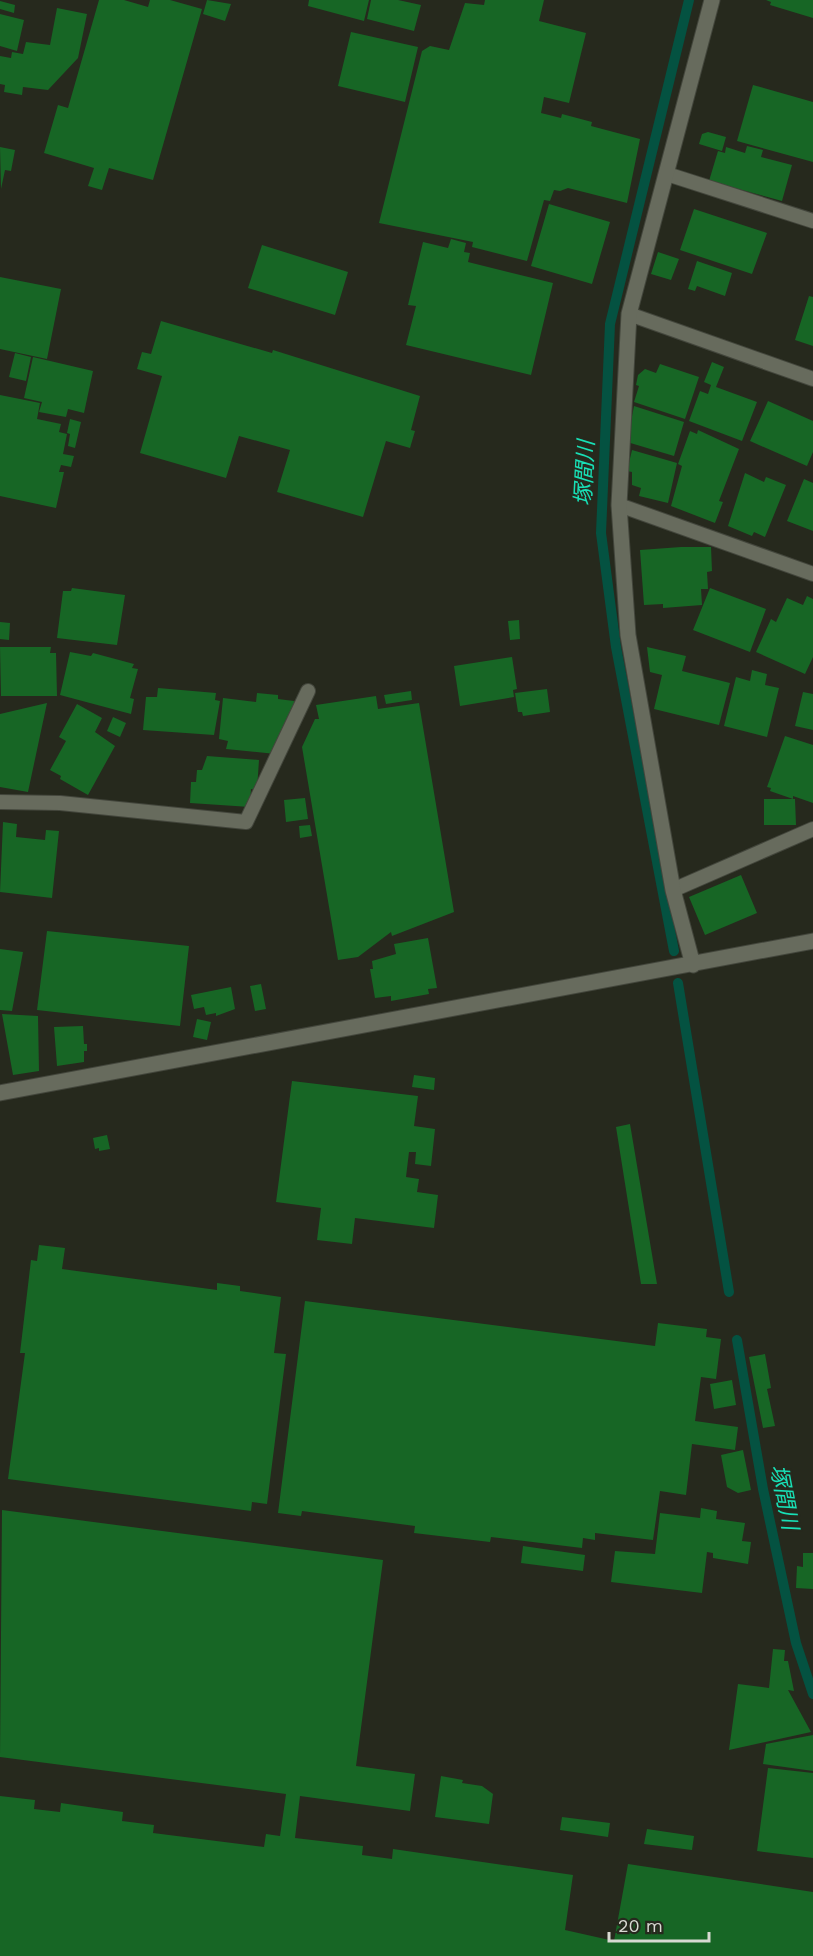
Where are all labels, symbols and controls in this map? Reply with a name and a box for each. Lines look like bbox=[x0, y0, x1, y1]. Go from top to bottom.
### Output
water label: 塚間川 bbox=[570, 437, 599, 507]
water label: 塚間川 bbox=[766, 1462, 803, 1534]
scale bar bbox=[609, 1905, 710, 1943]
text: 20 m bbox=[618, 1915, 663, 1936]

